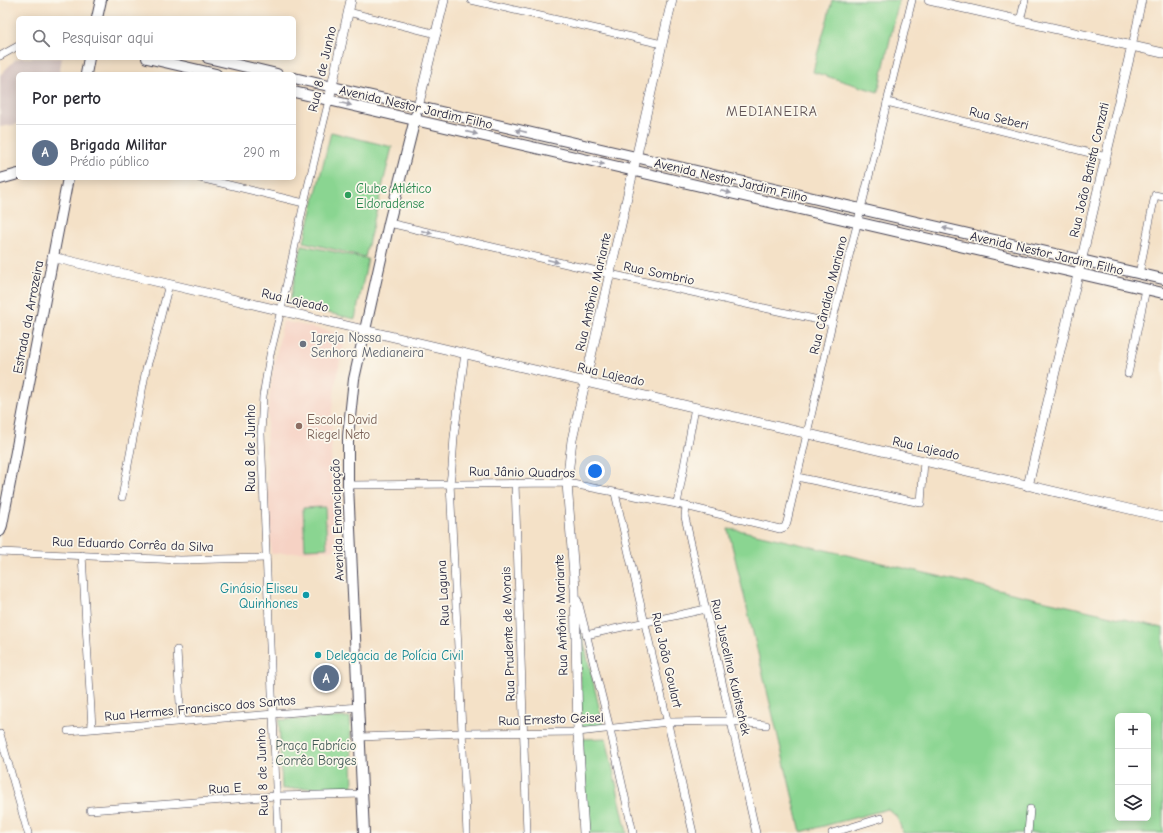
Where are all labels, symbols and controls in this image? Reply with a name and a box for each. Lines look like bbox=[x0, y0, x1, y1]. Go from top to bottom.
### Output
search box bbox=[16, 16, 296, 60]
street label: Rua 8 de Junho bbox=[305, 24, 339, 113]
icon: search bbox=[30, 27, 52, 49]
text: Pesquisar aqui bbox=[62, 29, 154, 47]
street label: Avenida Nestor Jardim Filho bbox=[338, 82, 494, 132]
text: Por perto bbox=[32, 89, 101, 108]
street label: Rua João Batista Conzati bbox=[1066, 101, 1112, 239]
one-way arrow bbox=[339, 102, 352, 108]
district label: MEDIANEIRA bbox=[726, 103, 818, 120]
street label: Rua Seberi bbox=[968, 103, 1030, 133]
one-way arrow bbox=[515, 127, 527, 133]
one-way arrow bbox=[466, 131, 478, 137]
text: Brigada Militar bbox=[70, 136, 167, 154]
text: A bbox=[41, 145, 49, 160]
text: 290 m bbox=[243, 145, 280, 160]
text: Prédio público bbox=[70, 154, 149, 169]
street label: Avenida Nestor Jardim Filho bbox=[653, 155, 809, 205]
one-way arrow bbox=[593, 160, 605, 166]
place label: Clube Atlético Eldoradense bbox=[356, 181, 432, 211]
marker: Clube Atlético Eldoradense bbox=[343, 190, 353, 200]
one-way arrow bbox=[719, 190, 732, 196]
one-way arrow bbox=[942, 226, 954, 232]
street label: Avenida Nestor Jardim Filho bbox=[969, 228, 1125, 278]
one-way arrow bbox=[420, 229, 433, 235]
street label: Rua Antônio Mariante bbox=[572, 231, 614, 353]
street label: Rua Cândido Mariano bbox=[806, 234, 850, 356]
street label: Rua Sombrio bbox=[622, 258, 696, 288]
street label: Estrada da Arrozeira bbox=[10, 259, 46, 375]
one-way arrow bbox=[547, 259, 559, 265]
street label: Rua Lajeado bbox=[260, 285, 330, 315]
place label: Igreja Nossa Senhora Medianeira bbox=[311, 330, 424, 360]
marker: Igreja Nossa Senhora Medianeira bbox=[298, 339, 308, 349]
street label: Rua Lajeado bbox=[576, 359, 646, 389]
street label: Rua 8 de Junho bbox=[243, 404, 258, 492]
place label: Escola David Riegel Neto bbox=[307, 412, 377, 442]
marker: Escola David Riegel Neto bbox=[294, 421, 304, 431]
street label: Rua Lajeado bbox=[891, 433, 961, 463]
street label: Avenida Emancipação bbox=[327, 458, 347, 581]
your location bbox=[585, 461, 605, 481]
street label: Rua Jânio Quadros bbox=[469, 464, 575, 480]
street label: Rua Eduardo Corrêa da Silva bbox=[52, 534, 214, 554]
street label: Rua Antônio Mariante bbox=[551, 554, 571, 676]
street label: Rua Laguna bbox=[434, 560, 452, 626]
street label: Rua Prudente de Morais bbox=[498, 566, 518, 702]
place label: Ginásio Eliseu Quinhones bbox=[220, 581, 298, 611]
marker: Ginásio Eliseu Quinhones bbox=[301, 590, 311, 600]
street label: Rua Juscelino Kubitschek bbox=[708, 597, 754, 737]
street label: Rua João Goulart bbox=[649, 611, 686, 710]
place label: Delegacia de Polícia Civil bbox=[326, 648, 464, 663]
marker: Delegacia de Polícia Civil bbox=[313, 650, 323, 660]
pin: A bbox=[313, 663, 339, 693]
street label: Rua Hermes Francisco dos Santos bbox=[104, 692, 296, 724]
street label: Rua Ernesto Geisel bbox=[498, 710, 604, 728]
map controls bbox=[1115, 713, 1151, 821]
button: + bbox=[1115, 713, 1151, 749]
street label: Rua 8 de Junho bbox=[253, 728, 271, 816]
park label: Praça Fabrício Corrêa Borges bbox=[276, 738, 357, 768]
button: − bbox=[1115, 749, 1151, 785]
street label: Rua E bbox=[208, 779, 242, 797]
button: layers bbox=[1115, 785, 1151, 821]

